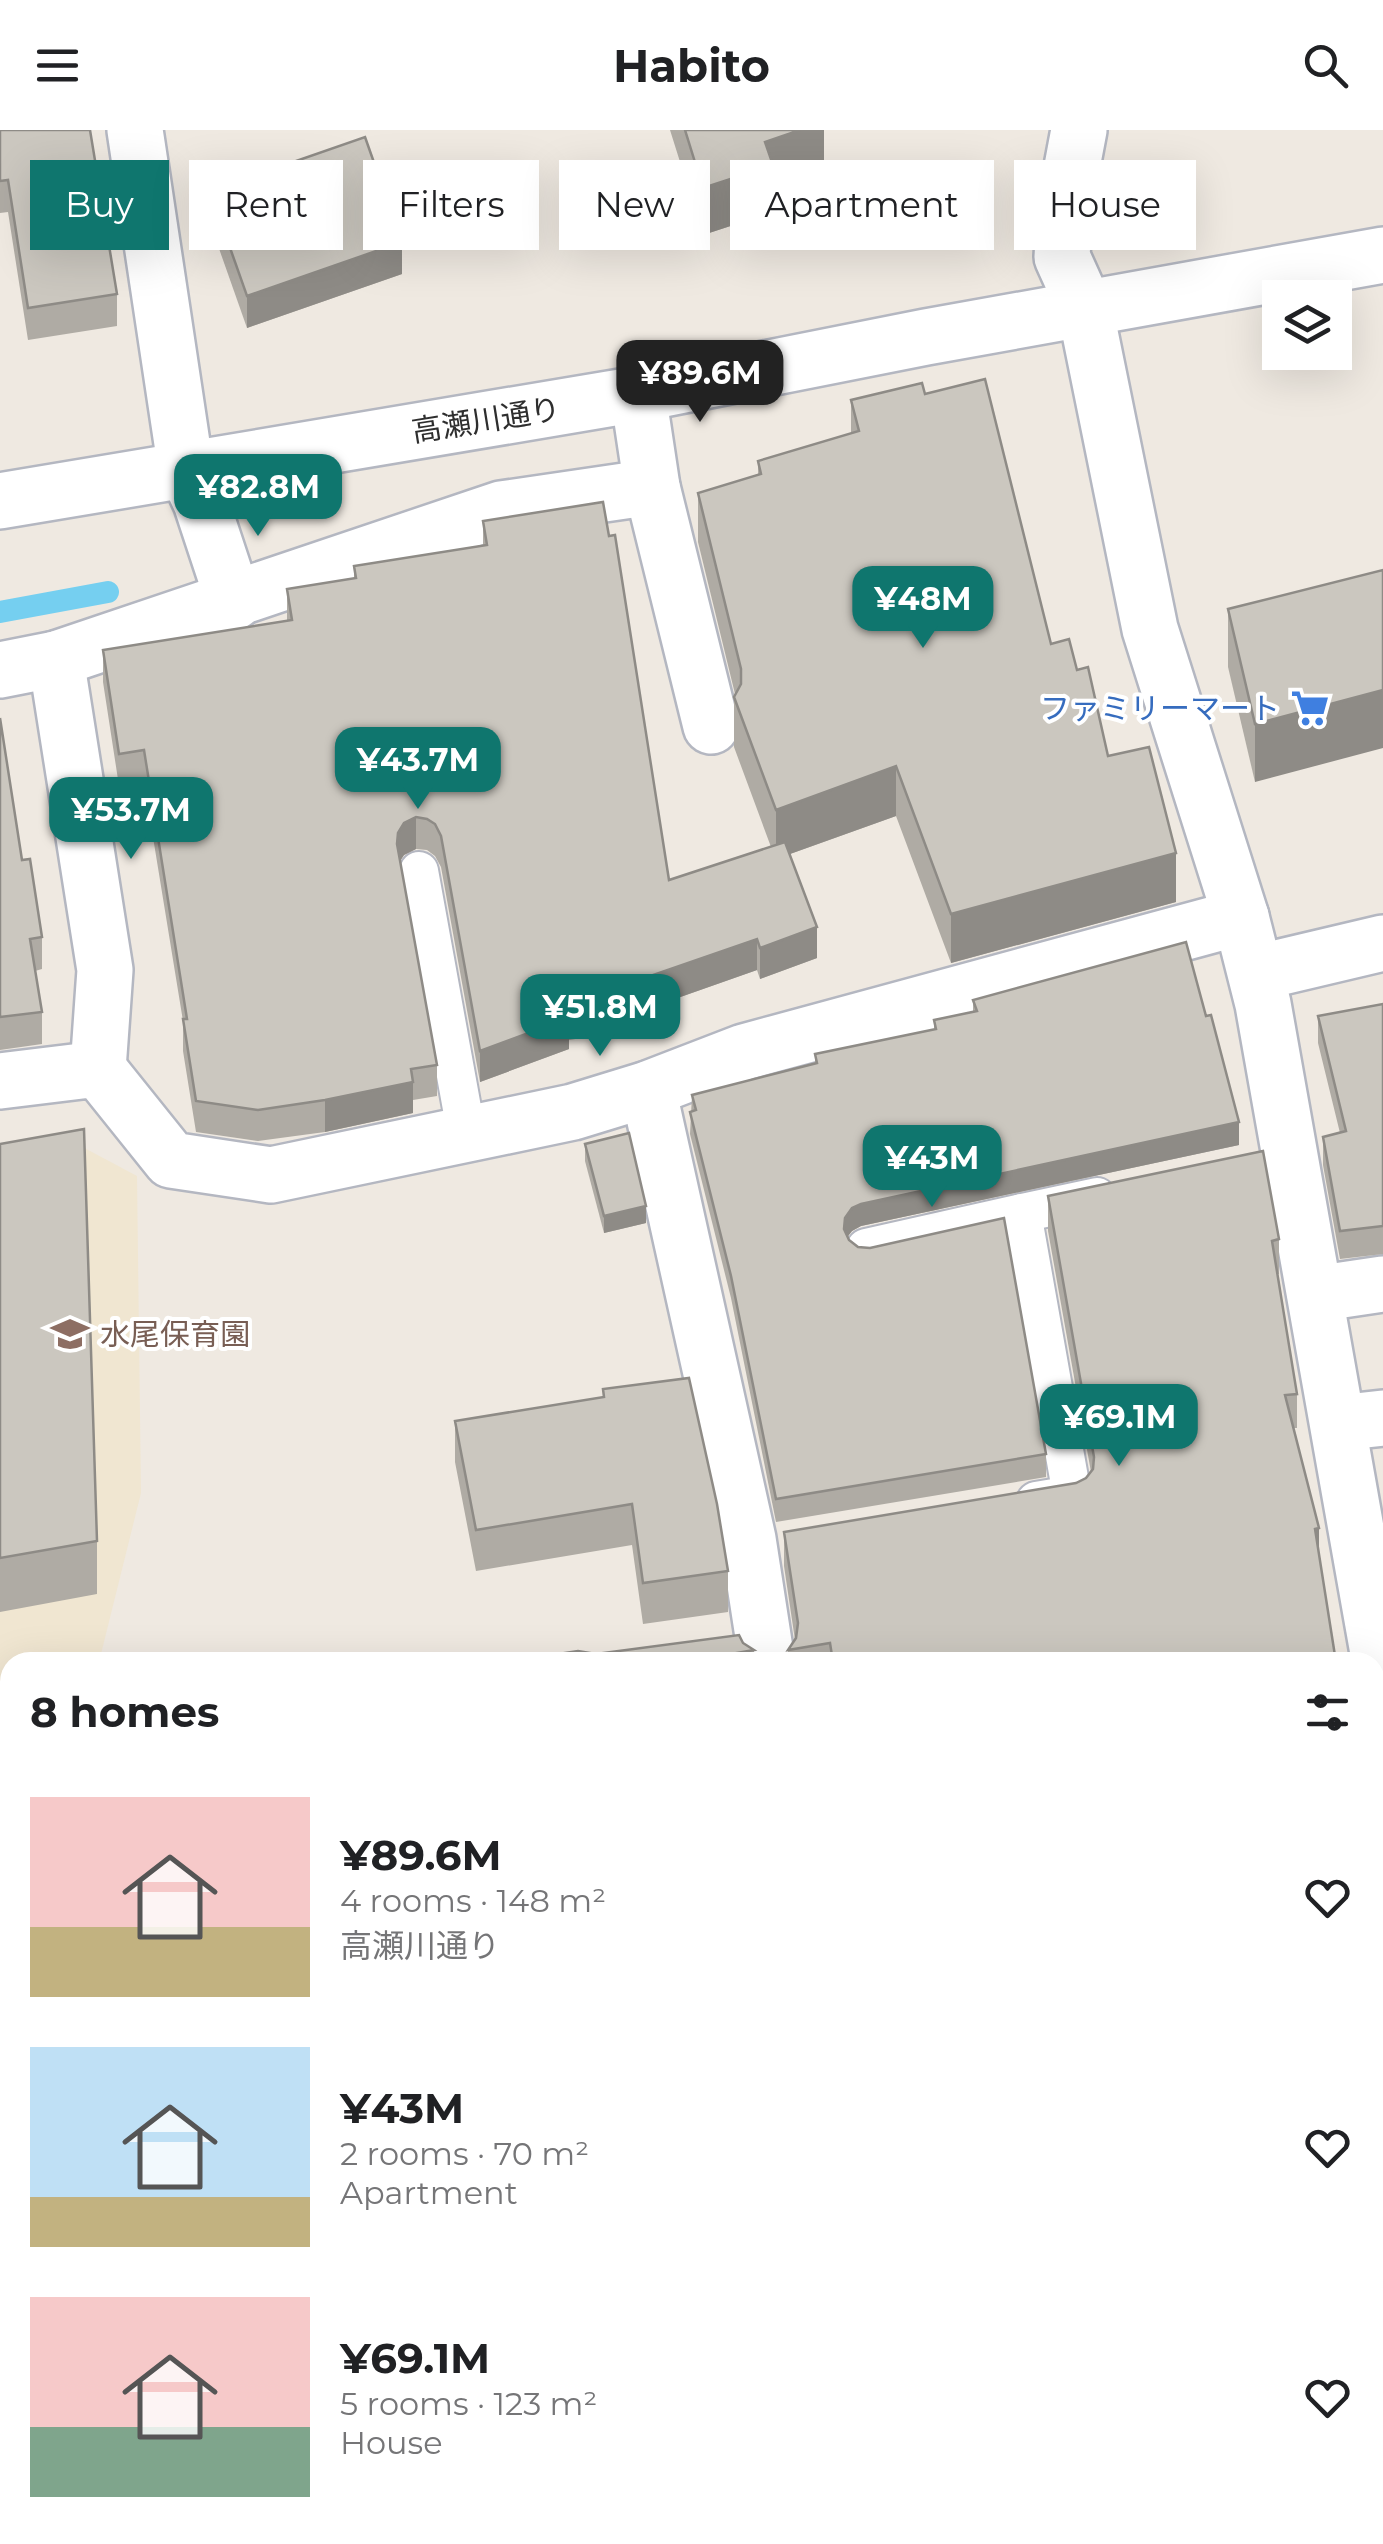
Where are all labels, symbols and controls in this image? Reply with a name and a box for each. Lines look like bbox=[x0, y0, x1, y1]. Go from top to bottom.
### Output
icon: menu bbox=[30, 38, 85, 93]
text: Habito bbox=[613, 38, 770, 93]
icon: search bbox=[1298, 38, 1353, 93]
chip: Buy bbox=[30, 160, 169, 250]
chip: Rent bbox=[189, 160, 343, 250]
chip: Filters bbox=[363, 160, 539, 250]
chip: New bbox=[559, 160, 710, 250]
chip: Apartment bbox=[730, 160, 994, 250]
chip: House bbox=[1014, 160, 1196, 250]
map controls bbox=[1262, 280, 1352, 370]
button: layers bbox=[1262, 280, 1352, 370]
pin: ¥89.6M bbox=[619, 340, 781, 425]
text: ¥89.6M bbox=[638, 353, 762, 392]
street label: 高瀬川通り bbox=[409, 390, 563, 450]
pin: ¥82.8M bbox=[177, 454, 339, 539]
text: ¥82.8M bbox=[196, 467, 320, 506]
pin: ¥48M bbox=[864, 566, 982, 651]
text: ¥48M bbox=[874, 579, 972, 618]
supermarket icon: ファミリーマート bbox=[1289, 687, 1331, 729]
place label: ファミリーマート bbox=[1040, 690, 1280, 727]
pin: ¥43.7M bbox=[337, 727, 499, 812]
text: ¥43.7M bbox=[357, 740, 479, 779]
pin: ¥53.7M bbox=[50, 777, 212, 862]
text: ¥53.7M bbox=[71, 790, 191, 829]
pin: ¥51.8M bbox=[519, 974, 681, 1059]
text: ¥51.8M bbox=[542, 987, 658, 1026]
pin: ¥43M bbox=[873, 1125, 991, 1210]
text: ¥43M bbox=[885, 1138, 979, 1177]
school or university icon: 水尾保育園 bbox=[49, 1313, 91, 1355]
place label: 水尾保育園 bbox=[100, 1316, 250, 1353]
pin: ¥69.1M bbox=[1038, 1384, 1200, 1469]
text: ¥69.1M bbox=[1062, 1397, 1176, 1436]
icon: filters bbox=[1300, 1685, 1355, 1740]
text: 8 homes bbox=[30, 1686, 219, 1738]
text: ¥89.6M bbox=[340, 1829, 502, 1881]
icon: home bbox=[110, 1837, 230, 1957]
icon: heart bbox=[1300, 1870, 1355, 1925]
text: 4 rooms · 148 m² bbox=[340, 1881, 606, 1920]
text: 高瀬川通り bbox=[340, 1926, 500, 1965]
text: ¥43M bbox=[340, 2082, 464, 2134]
icon: home bbox=[110, 2087, 230, 2207]
icon: heart bbox=[1300, 2120, 1355, 2175]
text: 2 rooms · 70 m² bbox=[340, 2134, 589, 2173]
text: Apartment bbox=[340, 2173, 518, 2212]
text: ¥69.1M bbox=[340, 2332, 490, 2384]
icon: home bbox=[110, 2337, 230, 2457]
icon: heart bbox=[1300, 2370, 1355, 2425]
text: 5 rooms · 123 m² bbox=[340, 2384, 597, 2423]
text: House bbox=[340, 2423, 443, 2462]

